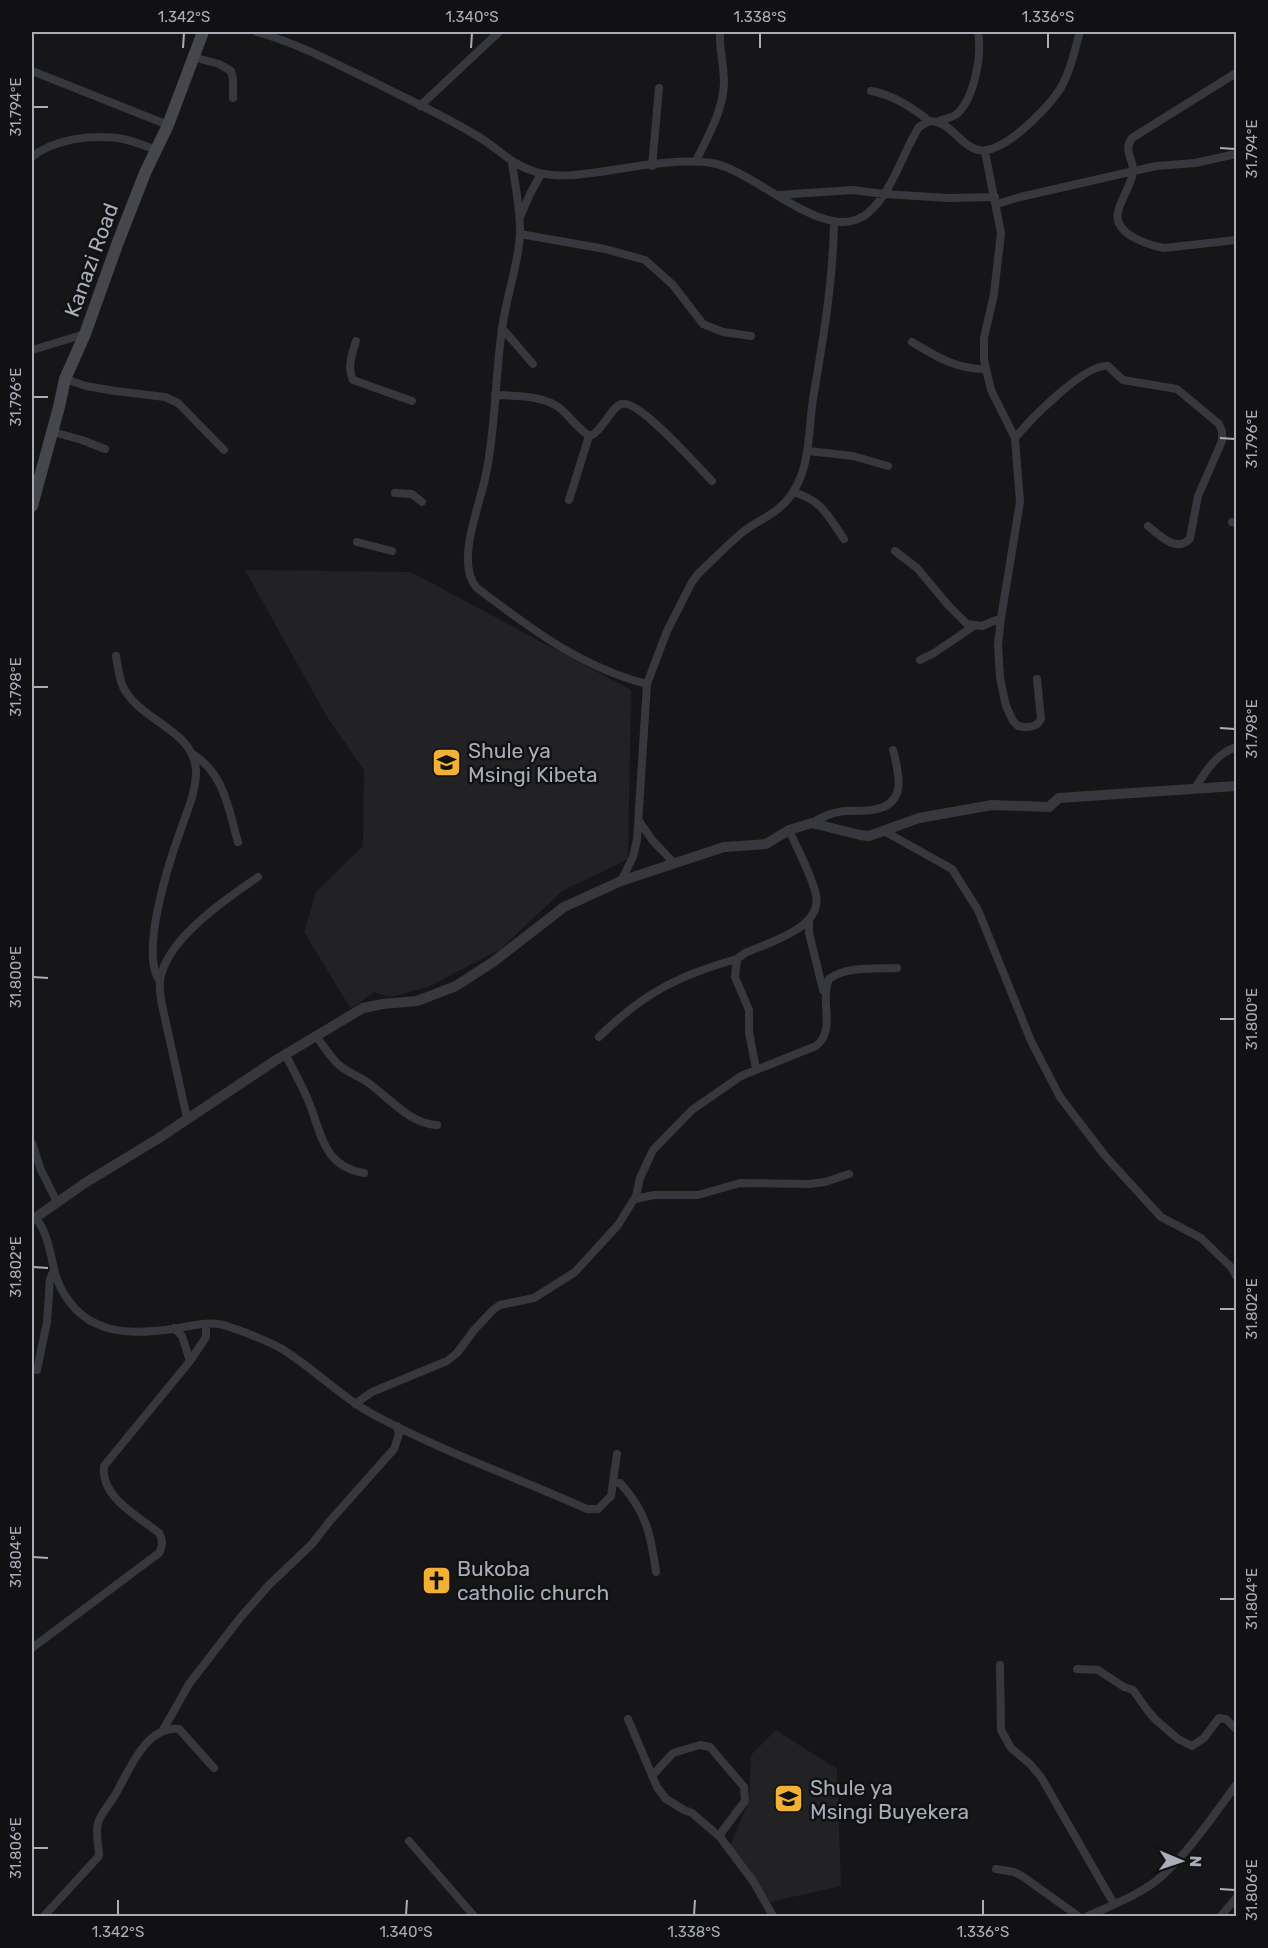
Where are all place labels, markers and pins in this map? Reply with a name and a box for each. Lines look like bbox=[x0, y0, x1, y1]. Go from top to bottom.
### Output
place label: Shule ya Msingi Kibeta bbox=[468, 738, 598, 787]
school or university icon: Shule ya Msingi Kibeta bbox=[431, 746, 463, 778]
place label: Bukoba catholic church bbox=[457, 1556, 609, 1605]
church icon: Bukoba catholic church bbox=[420, 1564, 452, 1596]
place label: Shule ya Msingi Buyekera bbox=[810, 1775, 969, 1824]
school or university icon: Shule ya Msingi Buyekera bbox=[773, 1783, 805, 1815]

